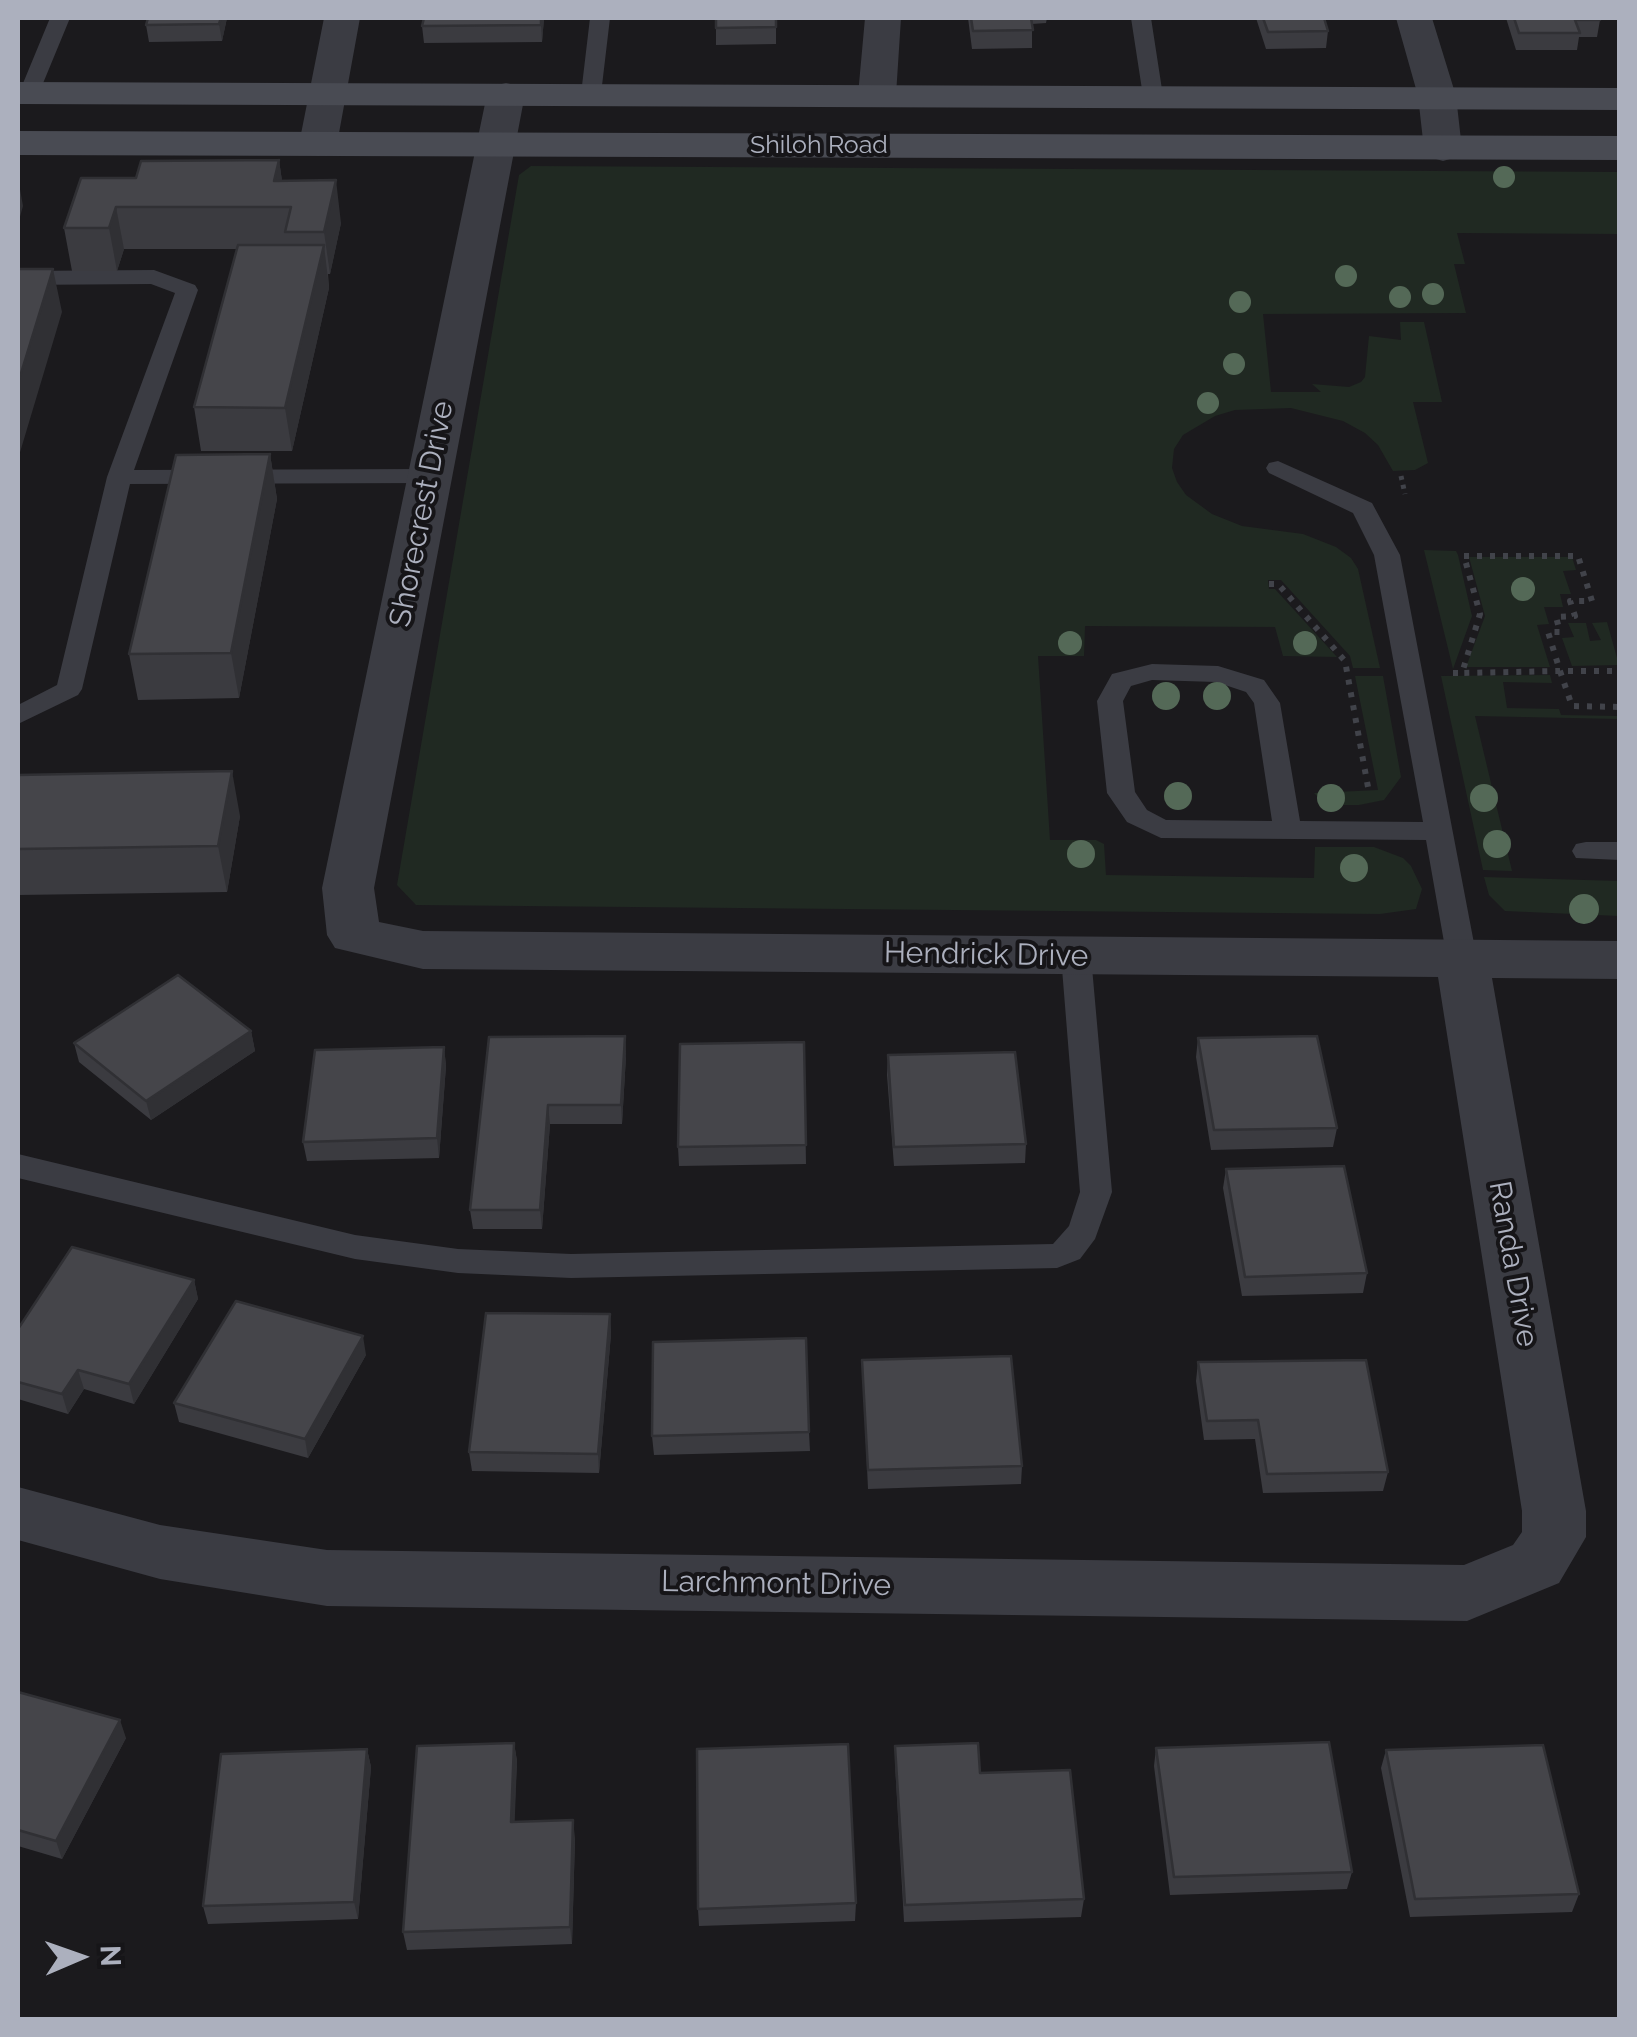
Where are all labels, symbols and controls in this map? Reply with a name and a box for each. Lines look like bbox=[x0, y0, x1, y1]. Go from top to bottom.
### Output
street label: Shiloh Road bbox=[750, 130, 888, 160]
street label: Shorecrest Drive bbox=[382, 398, 462, 630]
street label: Hendrick Drive bbox=[884, 935, 1088, 975]
street label: Randa Drive bbox=[1481, 1178, 1545, 1350]
street label: Larchmont Drive bbox=[661, 1564, 891, 1604]
north arrow bbox=[30, 1907, 130, 2007]
text: N bbox=[94, 1945, 127, 1967]

